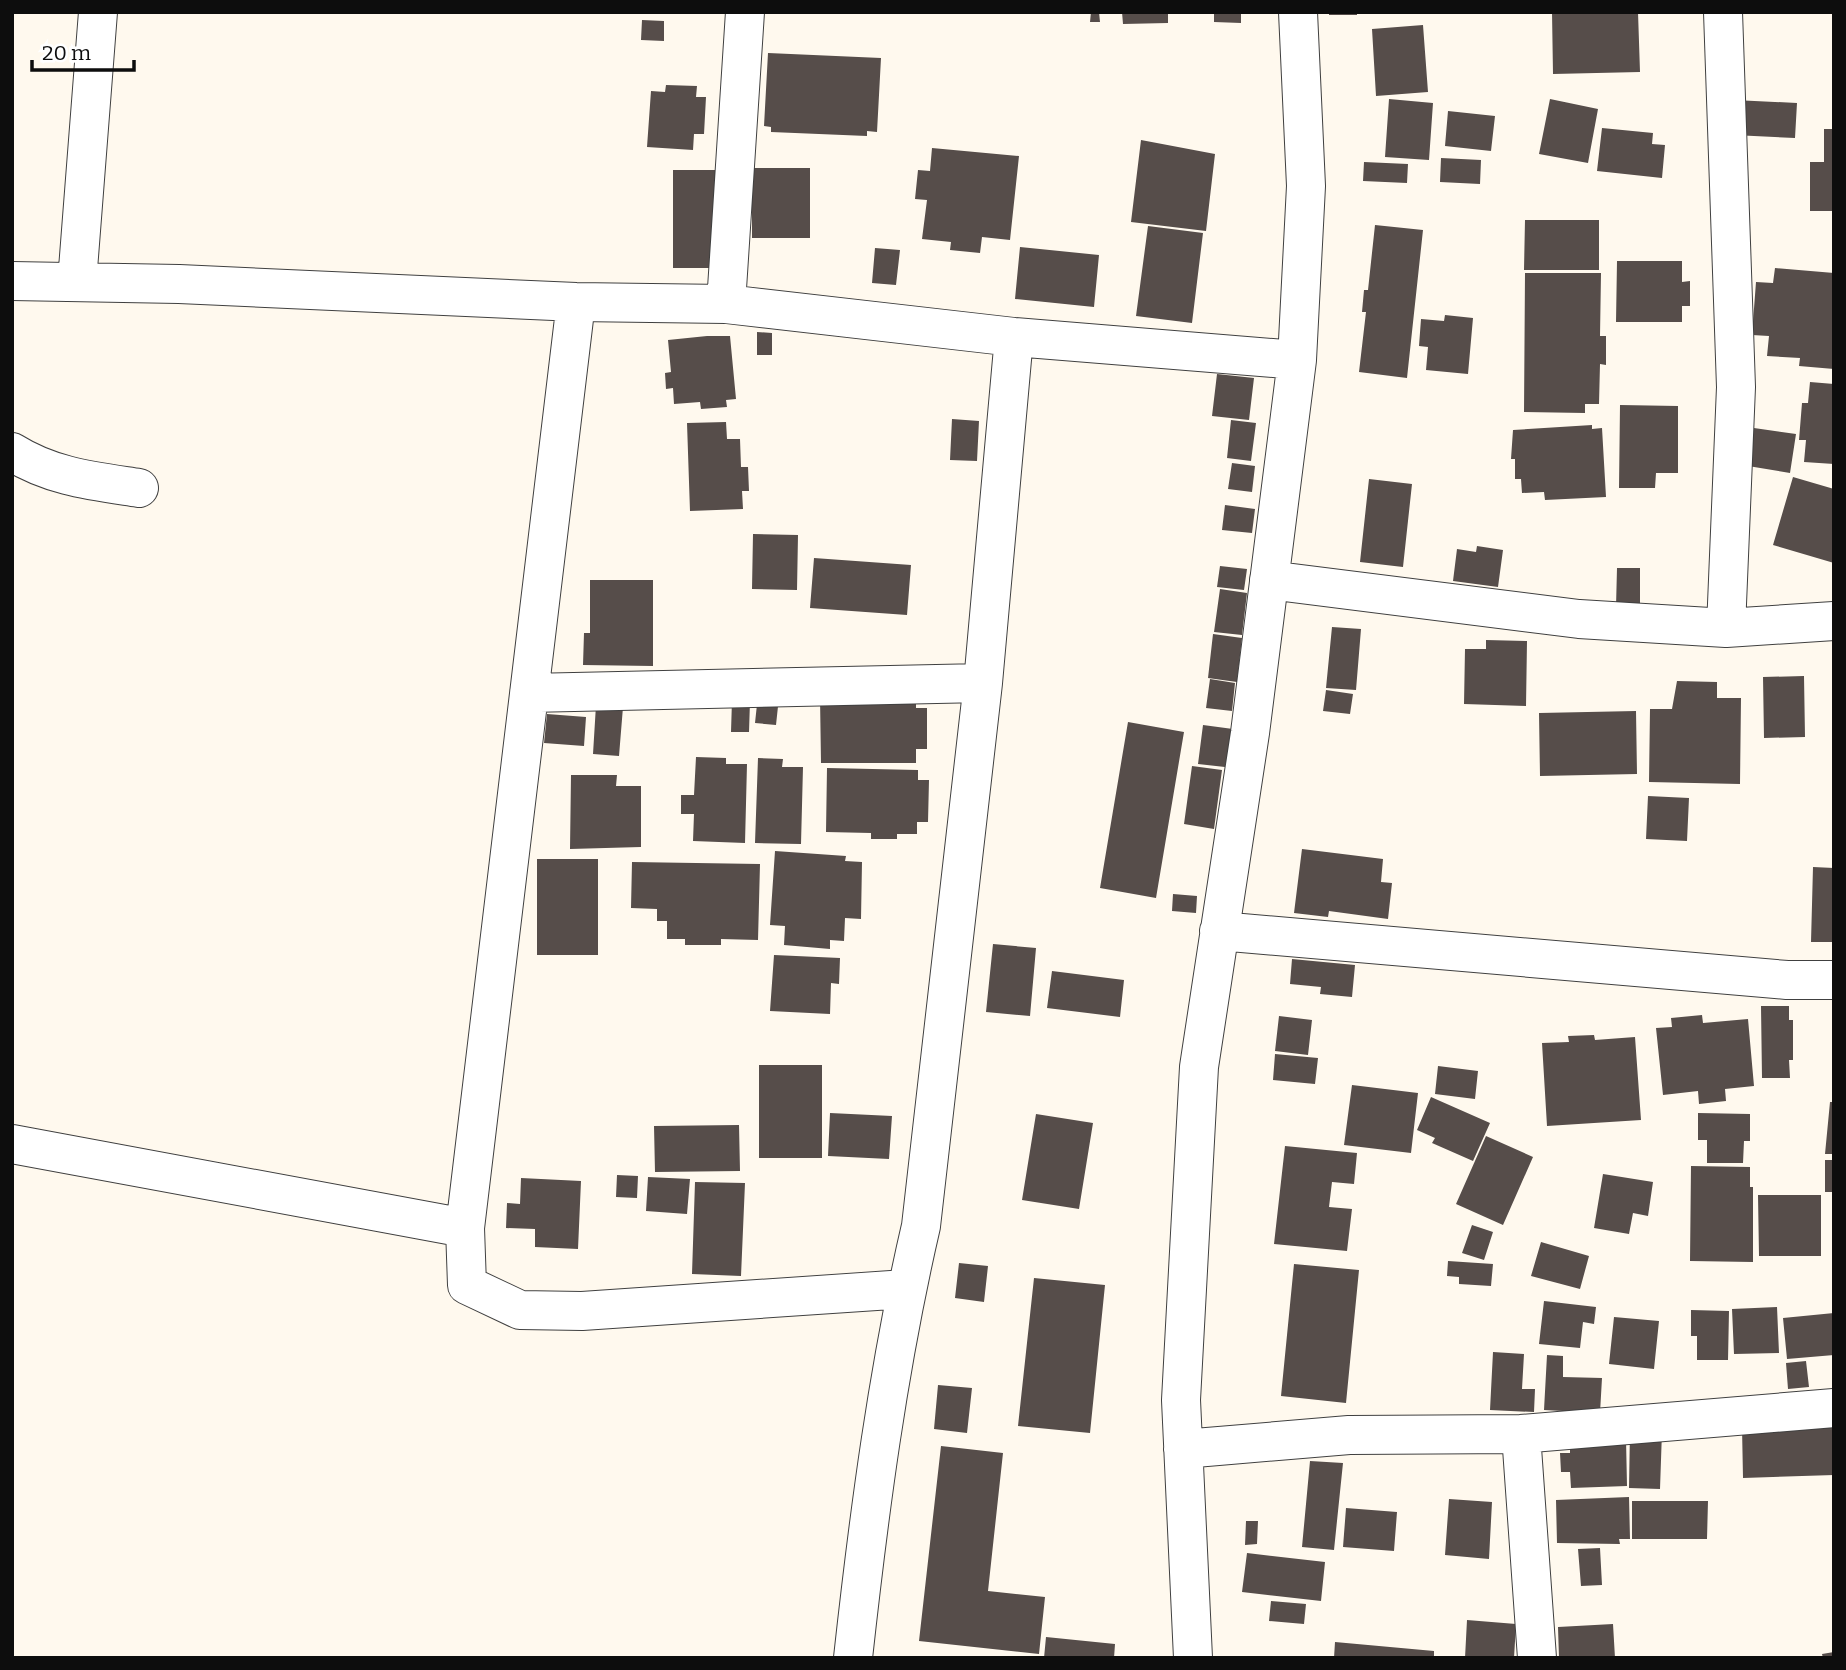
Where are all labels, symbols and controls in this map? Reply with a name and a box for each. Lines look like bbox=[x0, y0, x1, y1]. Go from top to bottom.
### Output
scale bar bbox=[32, 28, 133, 72]
text: 20 m bbox=[42, 40, 91, 66]

